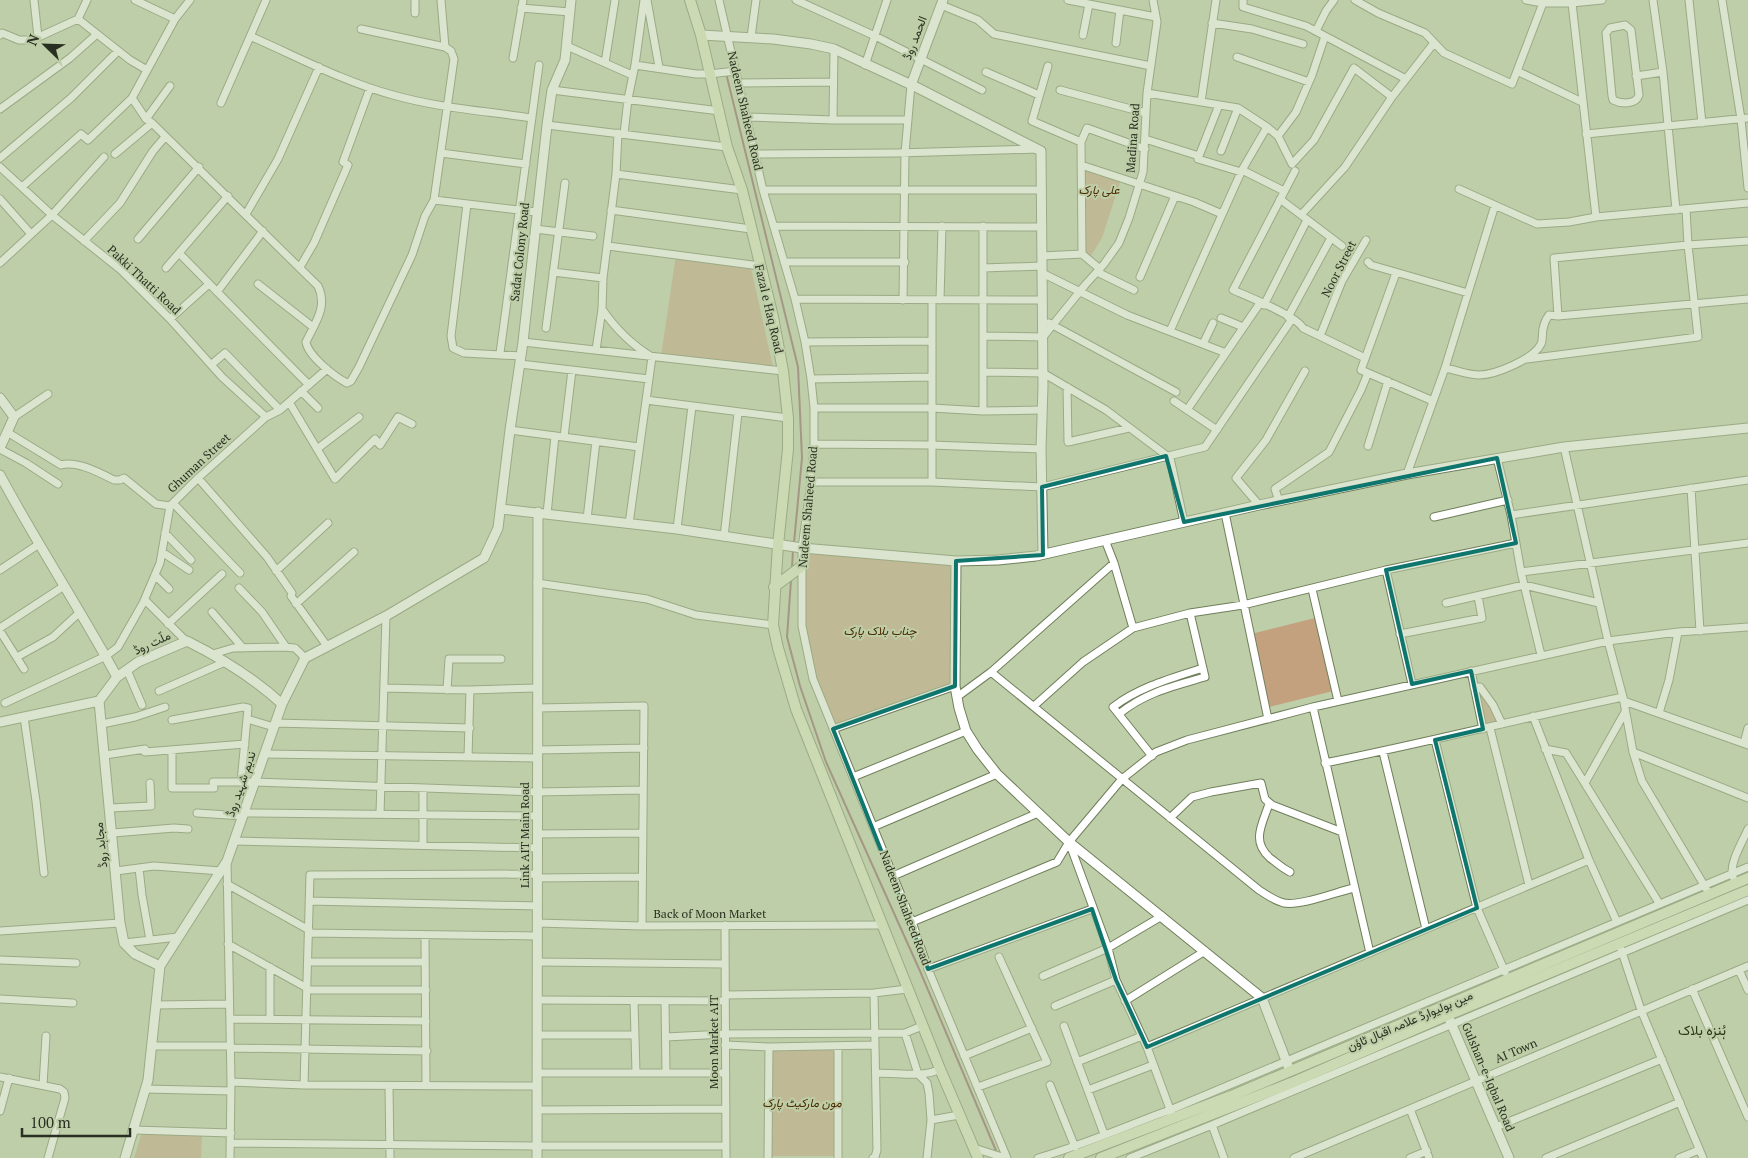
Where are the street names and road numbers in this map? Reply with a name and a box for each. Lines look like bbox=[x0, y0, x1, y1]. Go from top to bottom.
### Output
street label: الحمد روڈ bbox=[899, 14, 931, 62]
street label: Nadeem Shaheed Road bbox=[724, 50, 767, 172]
street label: Madina Road bbox=[1123, 102, 1142, 173]
street label: Sadat Colony Road bbox=[507, 201, 532, 302]
street label: Noor Street bbox=[1318, 237, 1359, 300]
street label: Pakki Thatti Road bbox=[105, 242, 184, 318]
street label: Fazal e Haq Road bbox=[752, 263, 787, 355]
street label: Ghuman Street bbox=[164, 429, 234, 496]
street label: Nadeem Shaheed Road bbox=[795, 445, 820, 568]
street label: ملّت روڈ bbox=[131, 627, 173, 659]
street label: ندیم شہید روڈ bbox=[222, 749, 260, 819]
street label: Link AIT Main Road bbox=[517, 782, 532, 888]
street label: مجاہد روڈ bbox=[91, 822, 111, 868]
street label: Nadeem Shaheed Road bbox=[877, 848, 934, 968]
street label: Back of Moon Market bbox=[653, 906, 767, 921]
street label: مین بولیوارڈ علامہ اقبال ٹاؤن bbox=[1345, 987, 1475, 1055]
street label: Moon Market AIT bbox=[706, 995, 721, 1089]
street label: Gulshan-e-Iqbal Road bbox=[1459, 1020, 1518, 1134]
street label: AI Town bbox=[1492, 1035, 1539, 1066]

